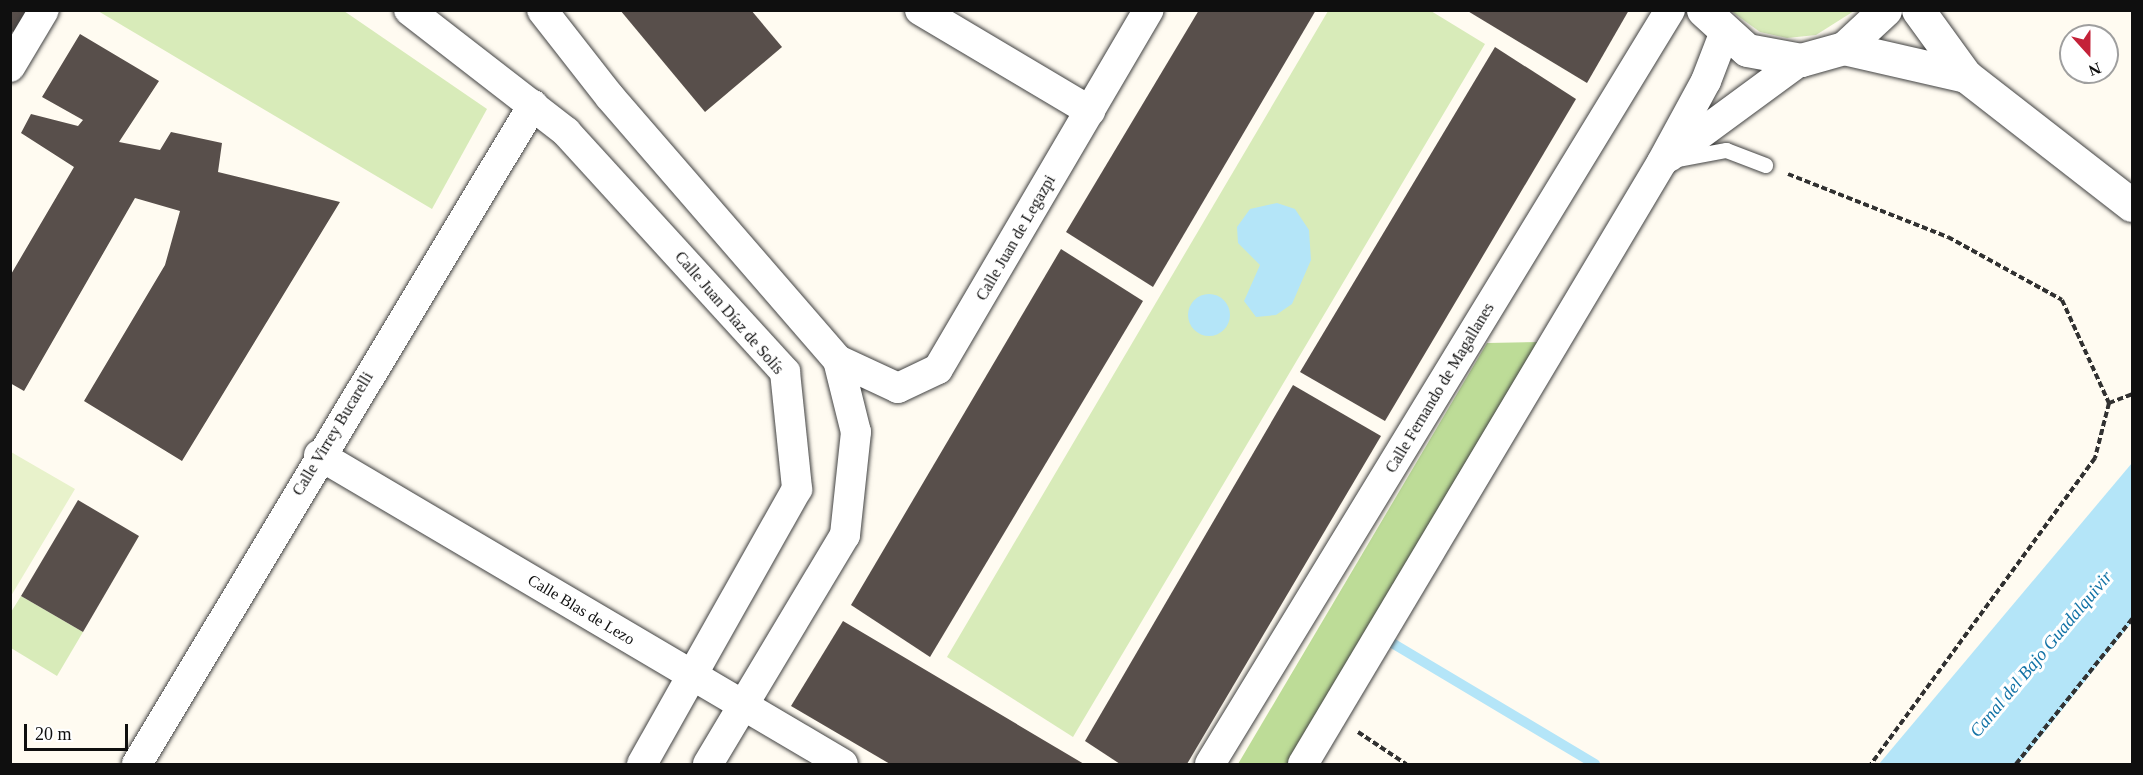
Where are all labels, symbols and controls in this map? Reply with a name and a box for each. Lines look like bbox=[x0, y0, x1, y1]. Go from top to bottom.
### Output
north arrow bbox=[2059, 24, 2119, 84]
text: N bbox=[2086, 59, 2103, 79]
street label: Calle Juan de Legazpi bbox=[972, 172, 1060, 304]
street label: Calle Juan Díaz de Solís bbox=[670, 248, 788, 378]
street label: Calle Fernando de Magallanes bbox=[1382, 299, 1498, 477]
street label: Calle Virrey Bucarelli bbox=[288, 369, 378, 499]
water label: Canal del Bajo Guadalquivir bbox=[1965, 566, 2117, 742]
street label: Calle Blas de Lezo bbox=[524, 571, 638, 649]
scale bar bbox=[27, 712, 130, 750]
text: 20 m bbox=[35, 724, 72, 744]

